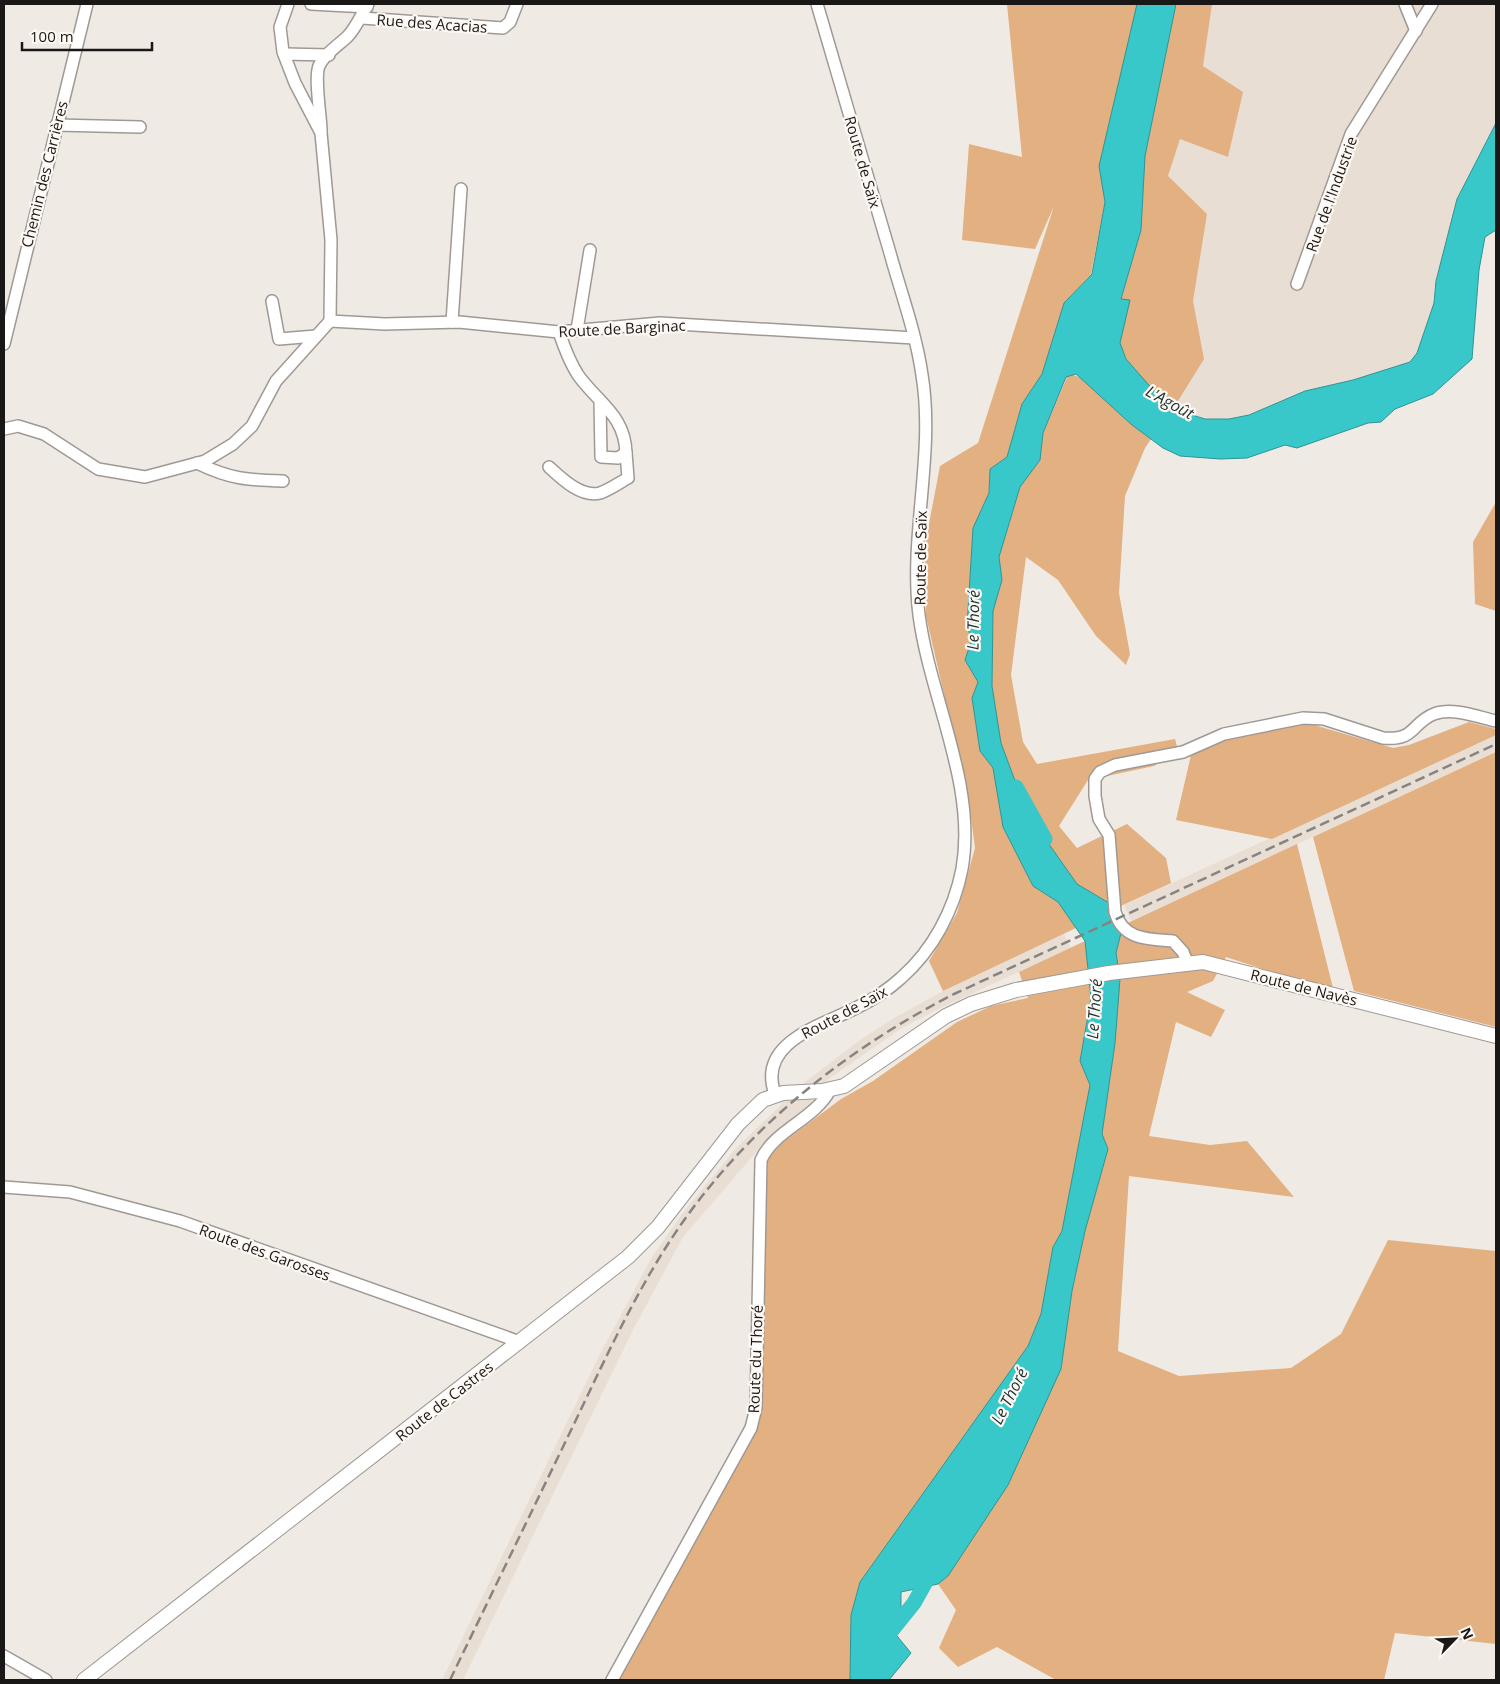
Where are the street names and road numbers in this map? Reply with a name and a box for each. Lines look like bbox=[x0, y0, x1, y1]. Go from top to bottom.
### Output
street label: Rue des Acacias bbox=[376, 9, 488, 37]
street label: Chemin des Carrières bbox=[16, 99, 72, 249]
street label: Route de Saïx bbox=[840, 114, 886, 210]
street label: Rue de l'Industrie bbox=[1301, 133, 1361, 255]
street label: Route de Barginac bbox=[558, 315, 686, 341]
street label: Route de Saïx bbox=[909, 510, 931, 606]
street label: Route de Navès bbox=[1249, 964, 1359, 1010]
street label: Route de Saïx bbox=[797, 981, 891, 1043]
street label: Route des Garosses bbox=[197, 1219, 333, 1285]
street label: Route du Thoré bbox=[743, 1304, 767, 1414]
street label: Route de Castres bbox=[391, 1357, 497, 1445]

